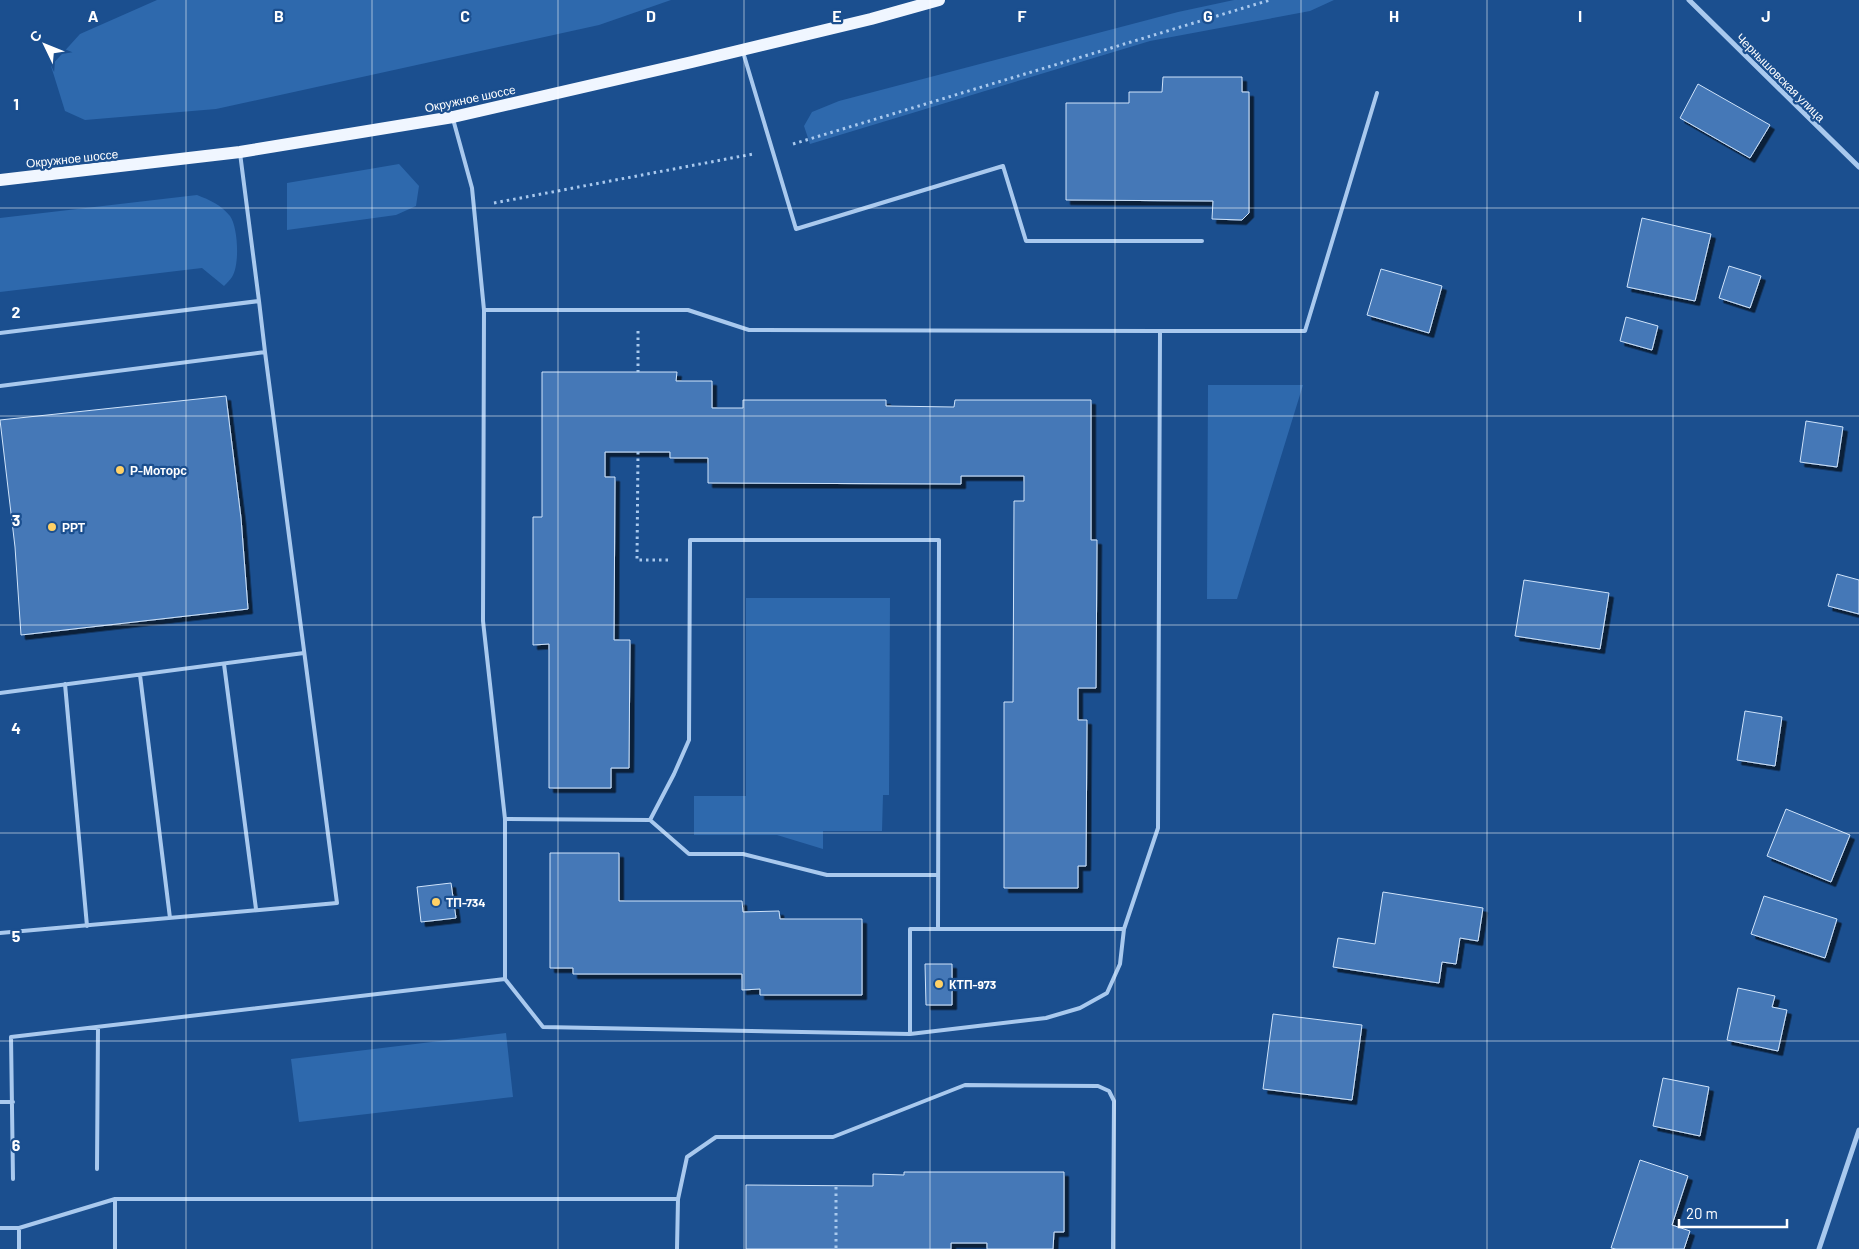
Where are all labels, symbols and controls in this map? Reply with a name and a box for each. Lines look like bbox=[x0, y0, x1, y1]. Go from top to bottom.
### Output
text: A bbox=[88, 6, 99, 25]
text: B bbox=[274, 6, 284, 25]
text: C bbox=[460, 6, 470, 25]
text: D bbox=[646, 6, 656, 25]
text: E bbox=[832, 6, 842, 25]
text: F bbox=[1018, 6, 1027, 25]
text: G bbox=[1203, 6, 1213, 25]
text: H bbox=[1389, 6, 1399, 25]
text: I bbox=[1578, 6, 1582, 25]
text: J bbox=[1761, 6, 1771, 25]
north arrow bbox=[20, 20, 70, 70]
text: С bbox=[25, 26, 45, 45]
street label: Чернышовская улица bbox=[1733, 30, 1828, 125]
street label: Окружное шоссе bbox=[423, 81, 517, 115]
text: 1 bbox=[13, 94, 19, 113]
street label: Окружное шоссе bbox=[25, 146, 119, 171]
text: 2 bbox=[12, 302, 21, 321]
place label: Р-Моторс bbox=[130, 463, 187, 478]
marker: Р-Моторс bbox=[114, 464, 126, 476]
text: 3 bbox=[12, 510, 20, 529]
place label: РРТ bbox=[62, 520, 86, 534]
marker: РРТ bbox=[46, 521, 58, 533]
text: 4 bbox=[11, 718, 21, 737]
place label: ТП-734 bbox=[446, 895, 486, 909]
marker: ТП-734 bbox=[430, 896, 442, 908]
text: 5 bbox=[12, 926, 21, 945]
place label: КТП-973 bbox=[949, 977, 996, 991]
marker: КТП-973 bbox=[933, 978, 945, 990]
text: 6 bbox=[12, 1135, 21, 1154]
scale bar bbox=[1679, 1196, 1786, 1228]
text: 20 m bbox=[1686, 1204, 1718, 1222]

